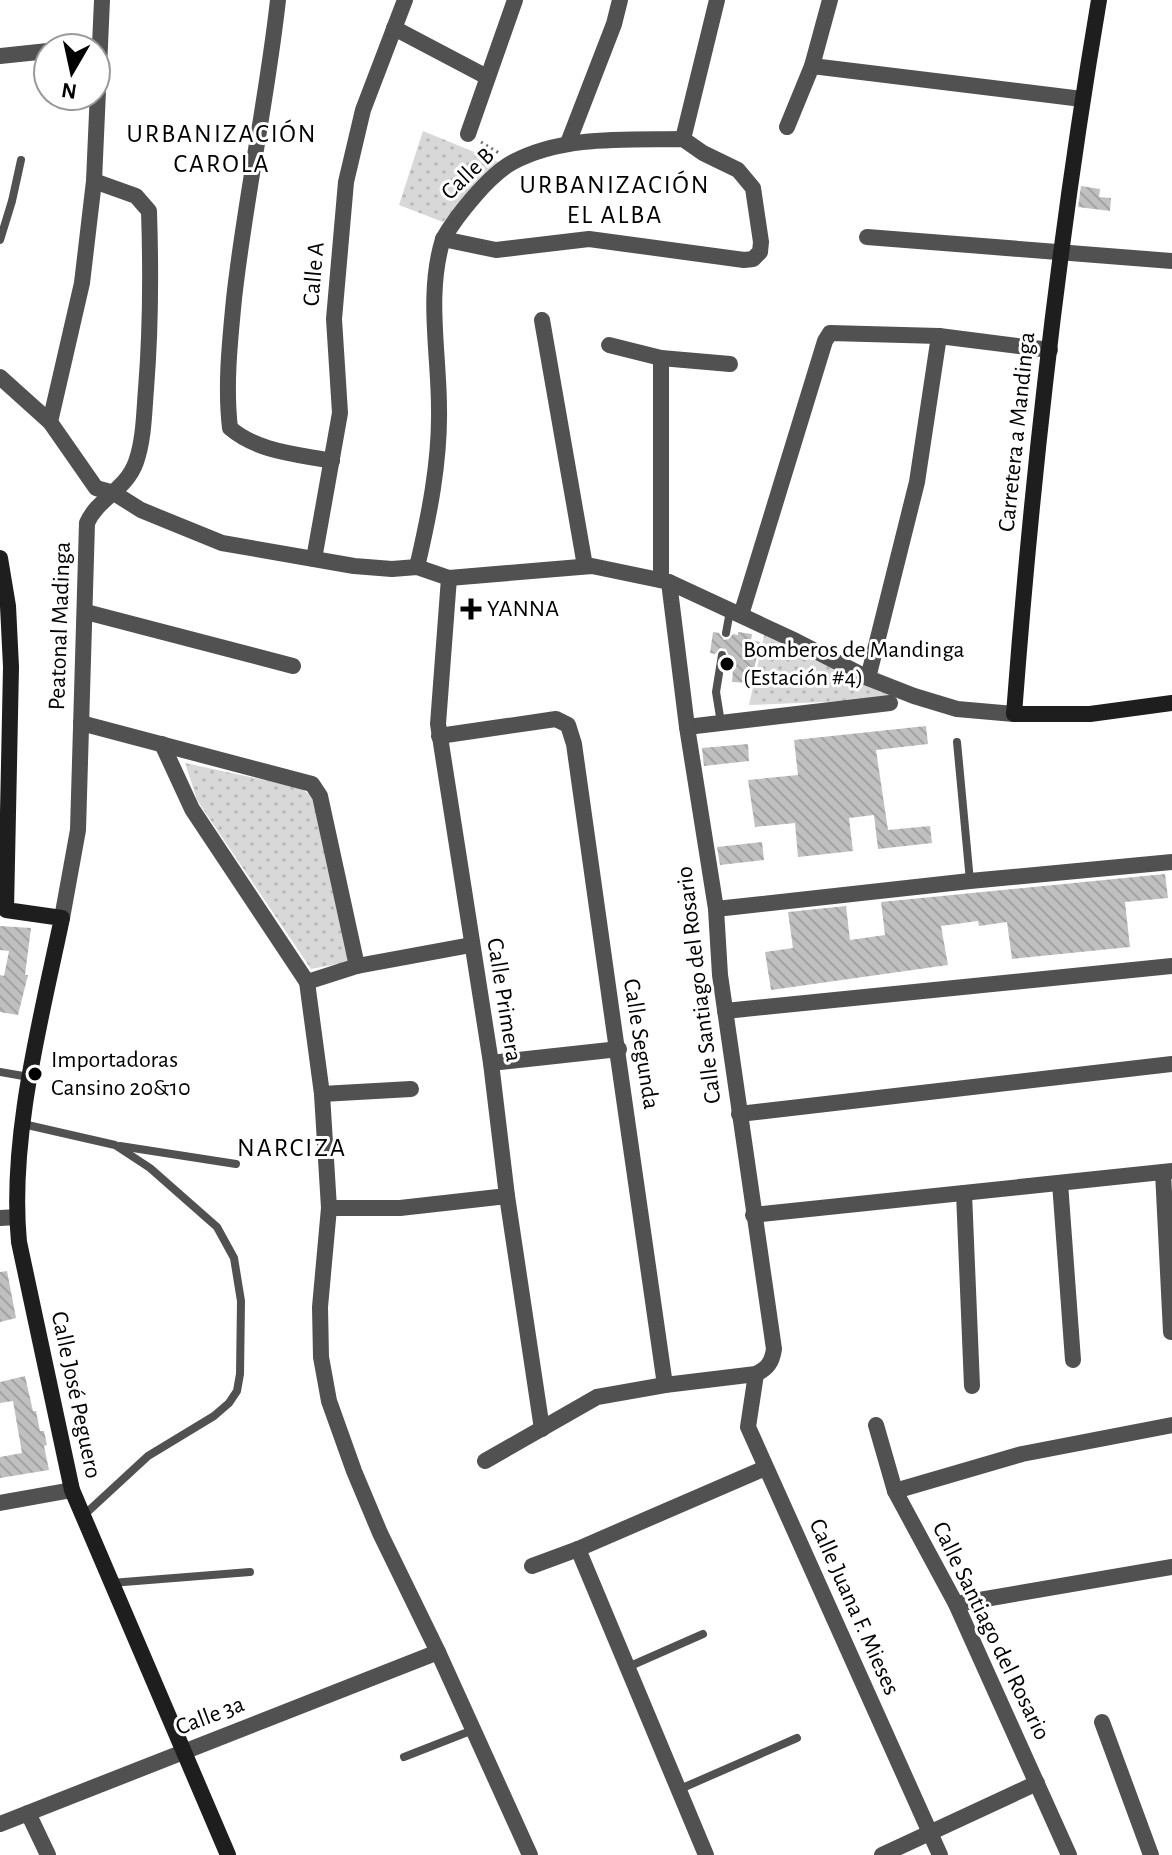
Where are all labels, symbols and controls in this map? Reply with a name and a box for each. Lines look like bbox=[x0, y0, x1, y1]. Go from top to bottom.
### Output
north arrow bbox=[32, 32, 112, 112]
text: N bbox=[60, 79, 78, 103]
district label: URBANIZACIÓN CAROLA bbox=[126, 119, 318, 177]
street label: Calle B bbox=[437, 143, 499, 205]
district label: URBANIZACIÓN EL ALBA bbox=[519, 170, 711, 228]
street label: Calle A bbox=[299, 241, 329, 307]
street label: Carretera a Mandinga bbox=[995, 331, 1039, 533]
street label: Peatonal Madinga bbox=[45, 541, 75, 711]
place label: YANNA bbox=[487, 597, 559, 621]
marker: YANNA bbox=[462, 600, 480, 618]
place label: Bomberos de Mandinga (Estación #4) bbox=[743, 638, 965, 690]
marker: Bomberos de Mandinga (Estación #4) bbox=[718, 655, 736, 673]
street label: Calle Santiago del Rosario bbox=[673, 865, 725, 1105]
street label: Calle Primera bbox=[482, 936, 526, 1064]
street label: Calle Segunda bbox=[619, 977, 663, 1111]
place label: Importadoras Cansino 20&10 bbox=[51, 1048, 191, 1100]
marker: Importadoras Cansino 20&10 bbox=[26, 1065, 44, 1083]
district label: NARCIZA bbox=[237, 1135, 347, 1161]
street label: Calle José Peguero bbox=[47, 1309, 105, 1481]
street label: Calle Juana F. Mieses bbox=[804, 1515, 904, 1699]
street label: Calle Santiago del Rosario bbox=[928, 1518, 1054, 1744]
street label: Calle 3a bbox=[172, 1692, 248, 1740]

